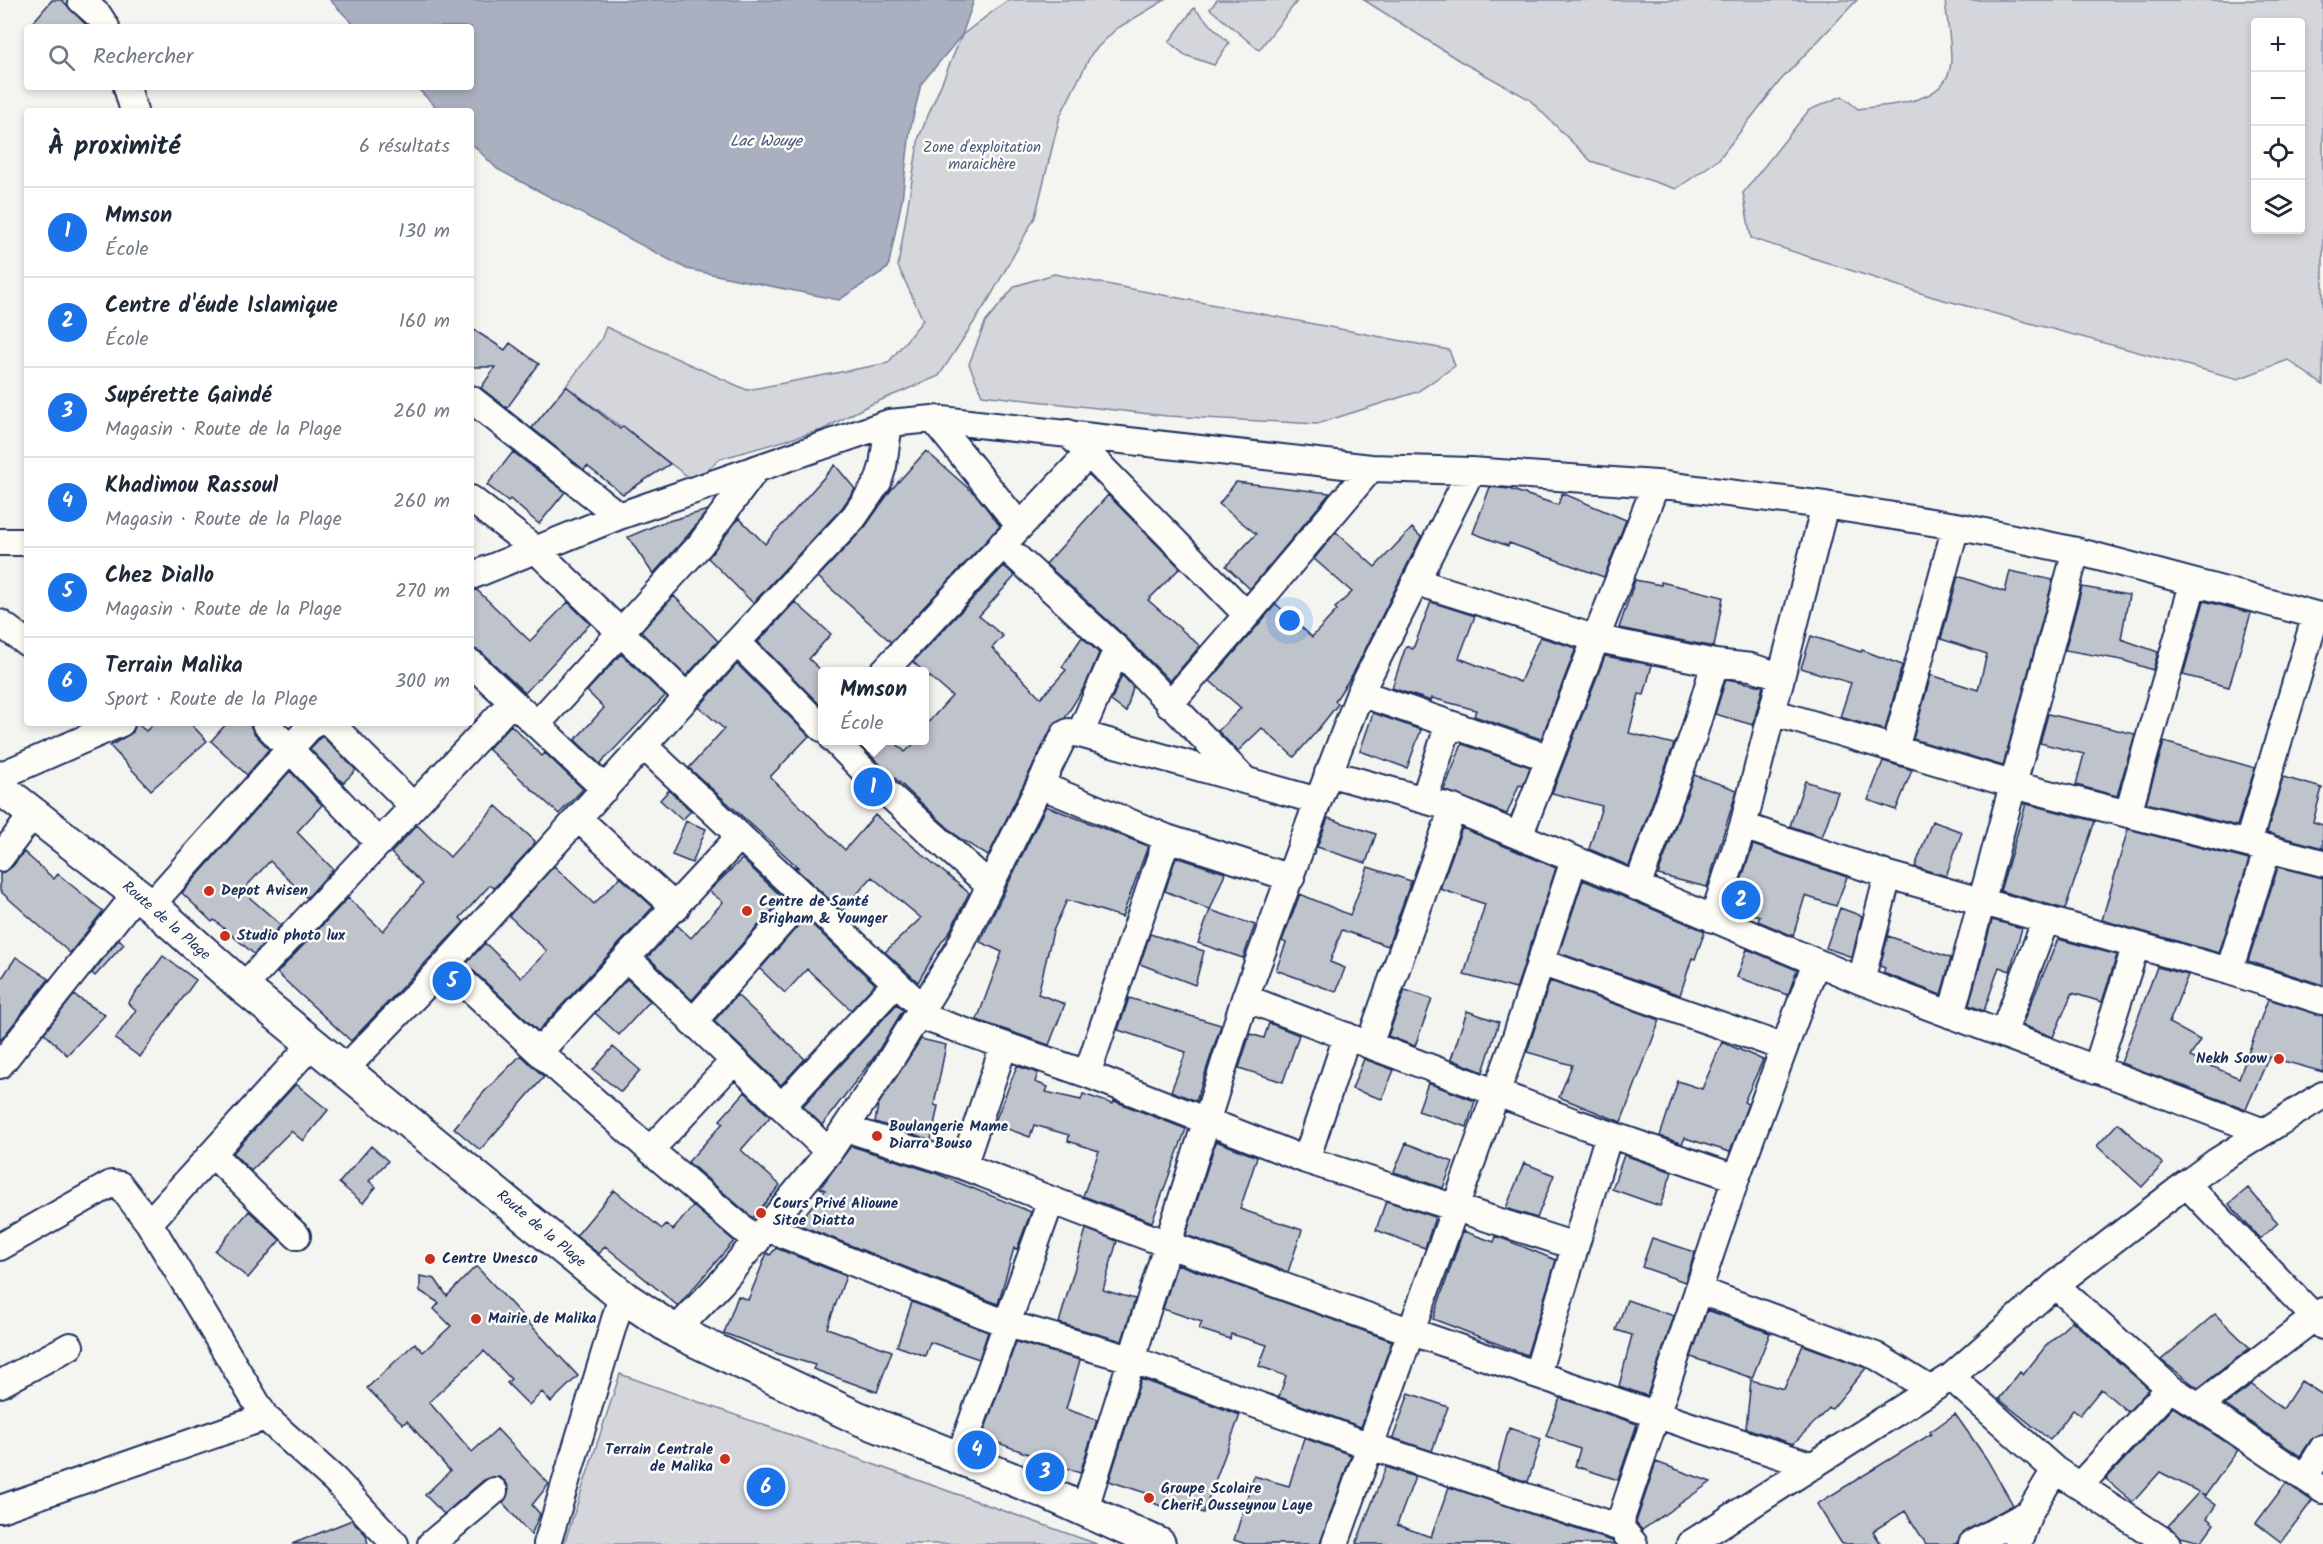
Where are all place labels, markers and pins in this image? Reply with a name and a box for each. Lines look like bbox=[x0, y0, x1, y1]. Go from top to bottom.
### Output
pin: 1 bbox=[854, 764, 892, 810]
pin: 2 bbox=[1722, 878, 1760, 922]
place label: Depot Avisen bbox=[221, 879, 308, 903]
marker: Depot Avisen bbox=[202, 884, 216, 898]
place label: Centre de Santé Brigham & Younger bbox=[759, 890, 888, 931]
marker: Centre de Santé Brigham & Younger bbox=[740, 904, 754, 918]
place label: Studio photo lux bbox=[237, 924, 346, 948]
marker: Studio photo lux bbox=[218, 929, 232, 943]
pin: 5 bbox=[432, 958, 472, 1004]
place label: Nekh Soow bbox=[2196, 1047, 2267, 1071]
marker: Nekh Soow bbox=[2272, 1052, 2286, 1066]
place label: Boulangerie Mame Diarra Bouso bbox=[889, 1115, 1009, 1156]
marker: Boulangerie Mame Diarra Bouso bbox=[870, 1129, 884, 1143]
place label: Cours Privé Alioune Sitoe Diatta bbox=[773, 1192, 899, 1233]
marker: Cours Privé Alioune Sitoe Diatta bbox=[754, 1206, 768, 1220]
place label: Centre Unesco bbox=[442, 1247, 538, 1271]
marker: Centre Unesco bbox=[423, 1252, 437, 1266]
place label: Mairie de Malika bbox=[488, 1307, 597, 1331]
marker: Mairie de Malika bbox=[469, 1312, 483, 1326]
pin: 4 bbox=[958, 1428, 996, 1472]
place label: Terrain Centrale de Malika bbox=[605, 1438, 714, 1479]
pin: 3 bbox=[1026, 1450, 1064, 1494]
marker: Terrain Centrale de Malika bbox=[718, 1452, 732, 1466]
pin: 6 bbox=[746, 1464, 786, 1510]
place label: Groupe Scolaire Cherif Ousseynou Laye bbox=[1161, 1477, 1313, 1518]
marker: Groupe Scolaire Cherif Ousseynou Laye bbox=[1142, 1491, 1156, 1505]

